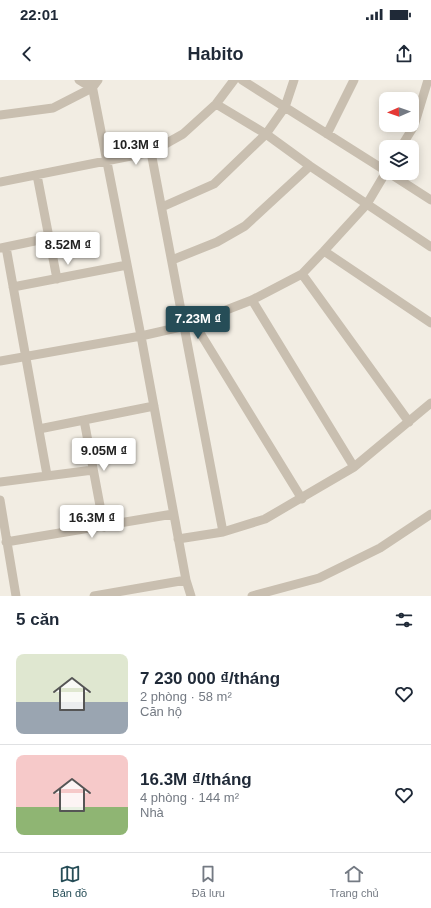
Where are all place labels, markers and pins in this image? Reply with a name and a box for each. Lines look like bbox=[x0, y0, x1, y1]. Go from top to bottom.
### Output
pin: 10.3M ₫ bbox=[99, 132, 173, 166]
pin: 8.52M ₫ bbox=[31, 232, 105, 266]
pin: 7.23M ₫ bbox=[161, 306, 235, 340]
pin: 9.05M ₫ bbox=[67, 438, 141, 472]
pin: 16.3M ₫ bbox=[55, 505, 129, 539]

